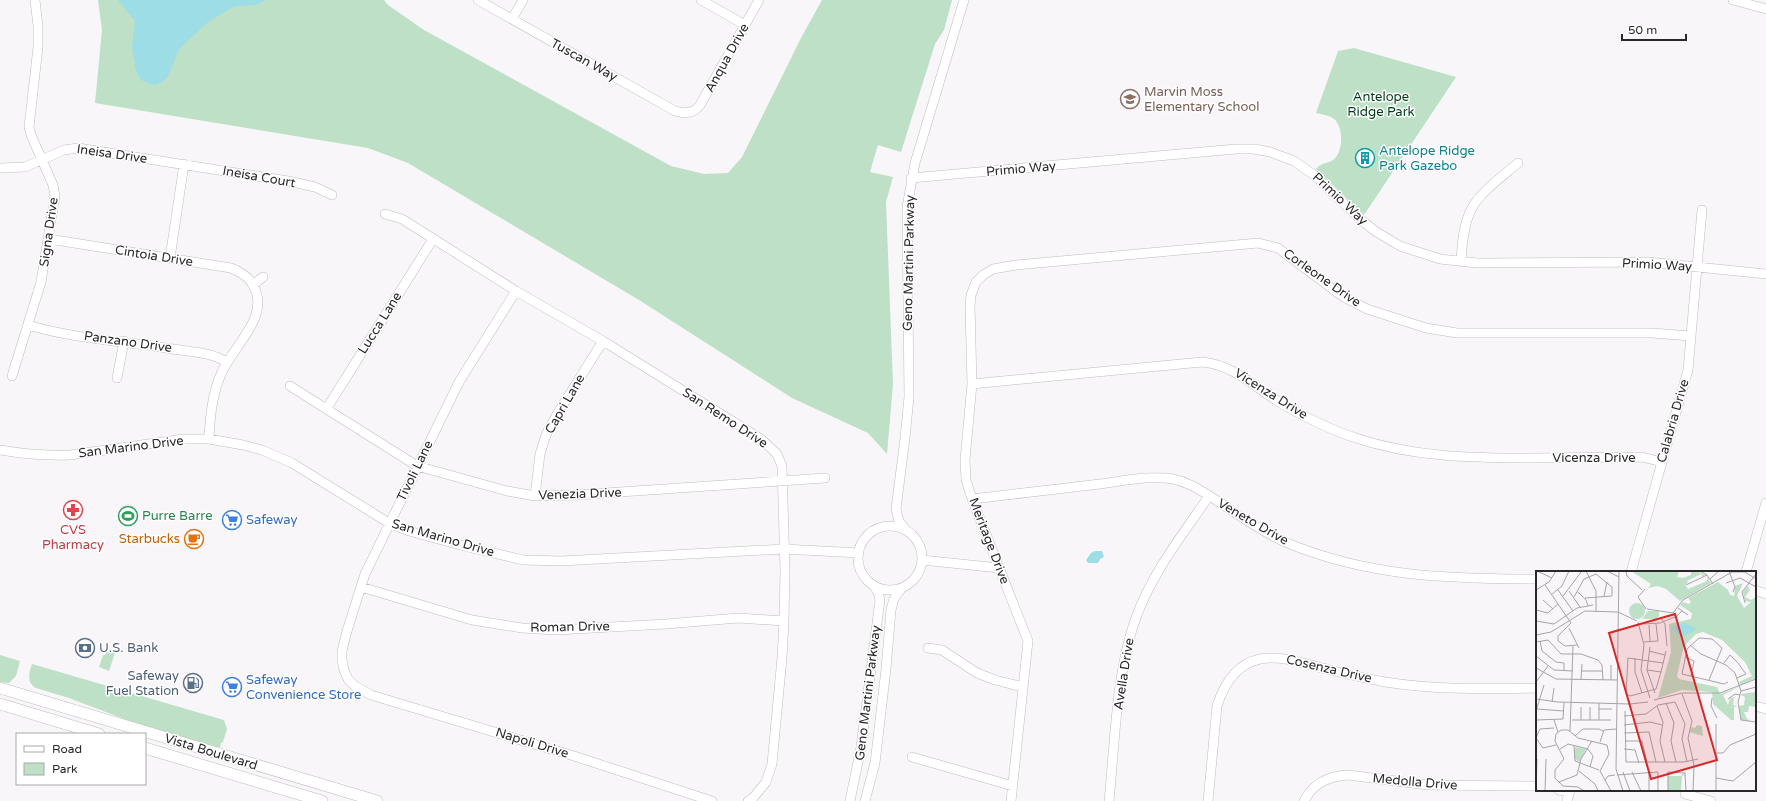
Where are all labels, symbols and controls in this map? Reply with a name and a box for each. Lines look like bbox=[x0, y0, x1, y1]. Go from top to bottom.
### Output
scale bar bbox=[1622, 16, 1686, 42]
street label: Anqua Drive bbox=[701, 21, 753, 95]
text: 50 m bbox=[1628, 23, 1657, 37]
street label: Tuscan Way bbox=[548, 35, 620, 85]
place label: Marvin Moss Elementary School bbox=[1144, 84, 1259, 115]
school or university icon: Marvin Moss Elementary School bbox=[1119, 88, 1141, 110]
park label: Antelope Ridge Park bbox=[1347, 89, 1415, 120]
street label: Ineisa Drive bbox=[76, 141, 148, 167]
place label: Antelope Ridge Park Gazebo bbox=[1379, 143, 1475, 174]
building icon: Antelope Ridge Park Gazebo bbox=[1354, 147, 1376, 169]
street label: Primio Way bbox=[985, 158, 1057, 180]
street label: Ineisa Court bbox=[221, 163, 297, 191]
street label: Primio Way bbox=[1309, 169, 1371, 229]
street label: Geno Martini Parkway bbox=[900, 195, 918, 331]
street label: Signa Drive bbox=[36, 196, 62, 268]
street label: Cintoia Drive bbox=[114, 242, 194, 270]
street label: Corleone Drive bbox=[1280, 245, 1364, 311]
street label: Primio Way bbox=[1622, 255, 1692, 275]
street label: Lucca Lane bbox=[355, 289, 405, 357]
street label: Panzano Drive bbox=[83, 328, 173, 356]
street label: Vicenza Drive bbox=[1231, 365, 1311, 423]
street label: Capri Lane bbox=[542, 371, 588, 437]
street label: Calabria Drive bbox=[1653, 377, 1693, 465]
street label: San Remo Drive bbox=[679, 384, 771, 452]
street label: San Marino Drive bbox=[77, 433, 185, 461]
street label: Tivoli Lane bbox=[393, 438, 437, 504]
street label: Vicenza Drive bbox=[1552, 450, 1636, 466]
street label: Venezia Drive bbox=[538, 485, 622, 503]
street label: Veneto Drive bbox=[1215, 495, 1291, 549]
street label: Meritage Drive bbox=[965, 496, 1013, 586]
pharmacy icon: CVS Pharmacy bbox=[62, 499, 84, 521]
sports icon: Purre Barre bbox=[117, 505, 139, 527]
place label: Purre Barre bbox=[142, 508, 213, 524]
supermarket icon: Safeway bbox=[221, 509, 243, 531]
place label: Safeway bbox=[246, 512, 297, 528]
street label: San Marino Drive bbox=[390, 516, 496, 560]
place label: CVS Pharmacy bbox=[42, 522, 104, 553]
cafe icon: Starbucks bbox=[183, 528, 205, 550]
place label: Starbucks bbox=[119, 531, 180, 547]
inset map bbox=[1536, 571, 1756, 791]
street label: Roman Drive bbox=[530, 618, 610, 636]
street label: Geno Martini Parkway bbox=[852, 624, 884, 762]
bank icon: U.S. Bank bbox=[74, 637, 96, 659]
street label: Avella Drive bbox=[1110, 637, 1138, 711]
place label: U.S. Bank bbox=[99, 640, 158, 656]
street label: Cosenza Drive bbox=[1285, 651, 1373, 687]
place label: Safeway Fuel Station bbox=[106, 668, 179, 699]
fuel station icon: Safeway Fuel Station bbox=[182, 672, 204, 694]
place label: Safeway Convenience Store bbox=[246, 672, 361, 703]
supermarket icon: Safeway Convenience Store bbox=[221, 676, 243, 698]
street label: Napoli Drive bbox=[493, 724, 571, 762]
street label: Vista Boulevard bbox=[163, 730, 259, 774]
legend bbox=[16, 733, 146, 785]
text: Road bbox=[52, 742, 82, 756]
text: Park bbox=[52, 762, 78, 776]
street label: Medolla Drive bbox=[1372, 770, 1458, 794]

